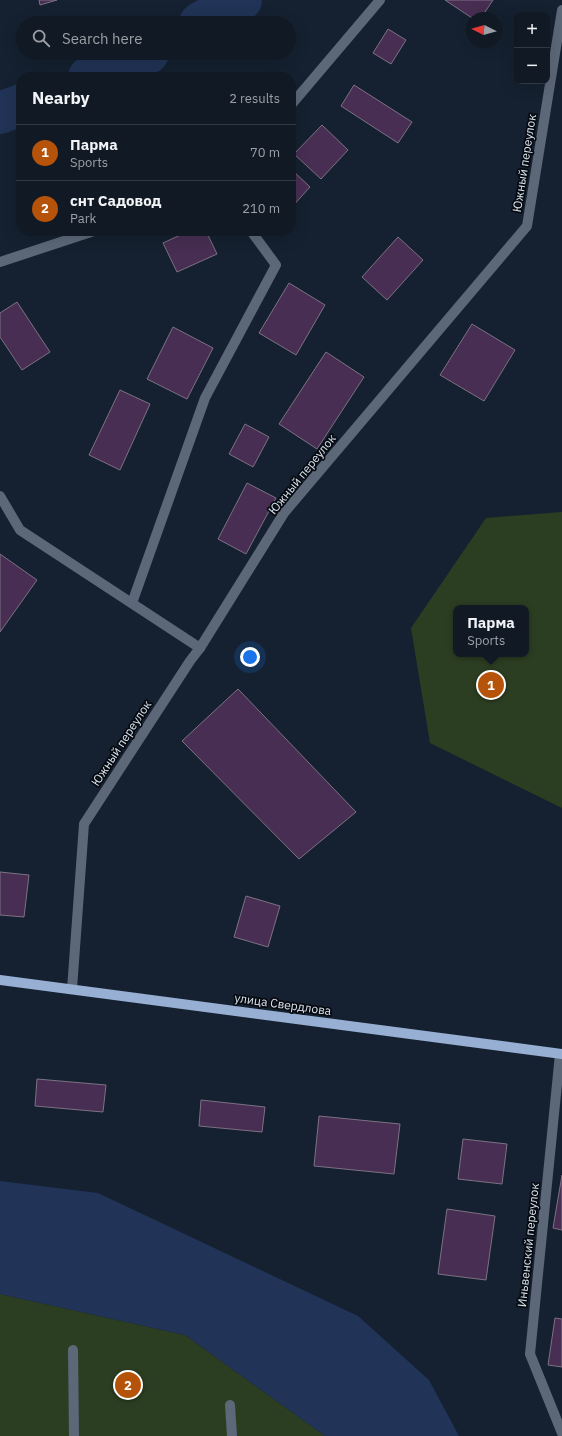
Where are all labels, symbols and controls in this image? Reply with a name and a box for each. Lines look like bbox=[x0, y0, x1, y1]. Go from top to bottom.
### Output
north arrow bbox=[466, 12, 502, 48]
map controls bbox=[514, 12, 550, 84]
button: + bbox=[514, 12, 550, 48]
search box bbox=[16, 16, 296, 60]
icon: search bbox=[30, 27, 52, 49]
text: Search here bbox=[62, 29, 142, 48]
button: − bbox=[514, 48, 550, 84]
text: Nearby bbox=[32, 87, 90, 109]
text: 2 results bbox=[229, 90, 280, 107]
street label: Южный переулок bbox=[509, 113, 539, 213]
text: Парма bbox=[70, 135, 118, 154]
text: 1 bbox=[41, 144, 49, 161]
text: 70 m bbox=[250, 144, 280, 161]
text: Sports bbox=[70, 154, 108, 171]
text: снт Садовод bbox=[70, 191, 161, 210]
text: 2 bbox=[41, 200, 49, 217]
text: 210 m bbox=[242, 200, 280, 217]
text: Park bbox=[70, 210, 96, 227]
street label: Южный переулок bbox=[265, 430, 339, 517]
popup bbox=[453, 605, 529, 657]
text: Парма bbox=[467, 613, 515, 632]
text: Sports bbox=[467, 632, 505, 649]
your location bbox=[240, 647, 260, 667]
pin: 1 bbox=[478, 670, 504, 700]
street label: Южный переулок bbox=[88, 697, 154, 789]
street label: улица Свердлова bbox=[234, 990, 333, 1018]
street label: Иньвенский переулок bbox=[514, 1182, 542, 1308]
pin: 2 bbox=[115, 1370, 141, 1400]

